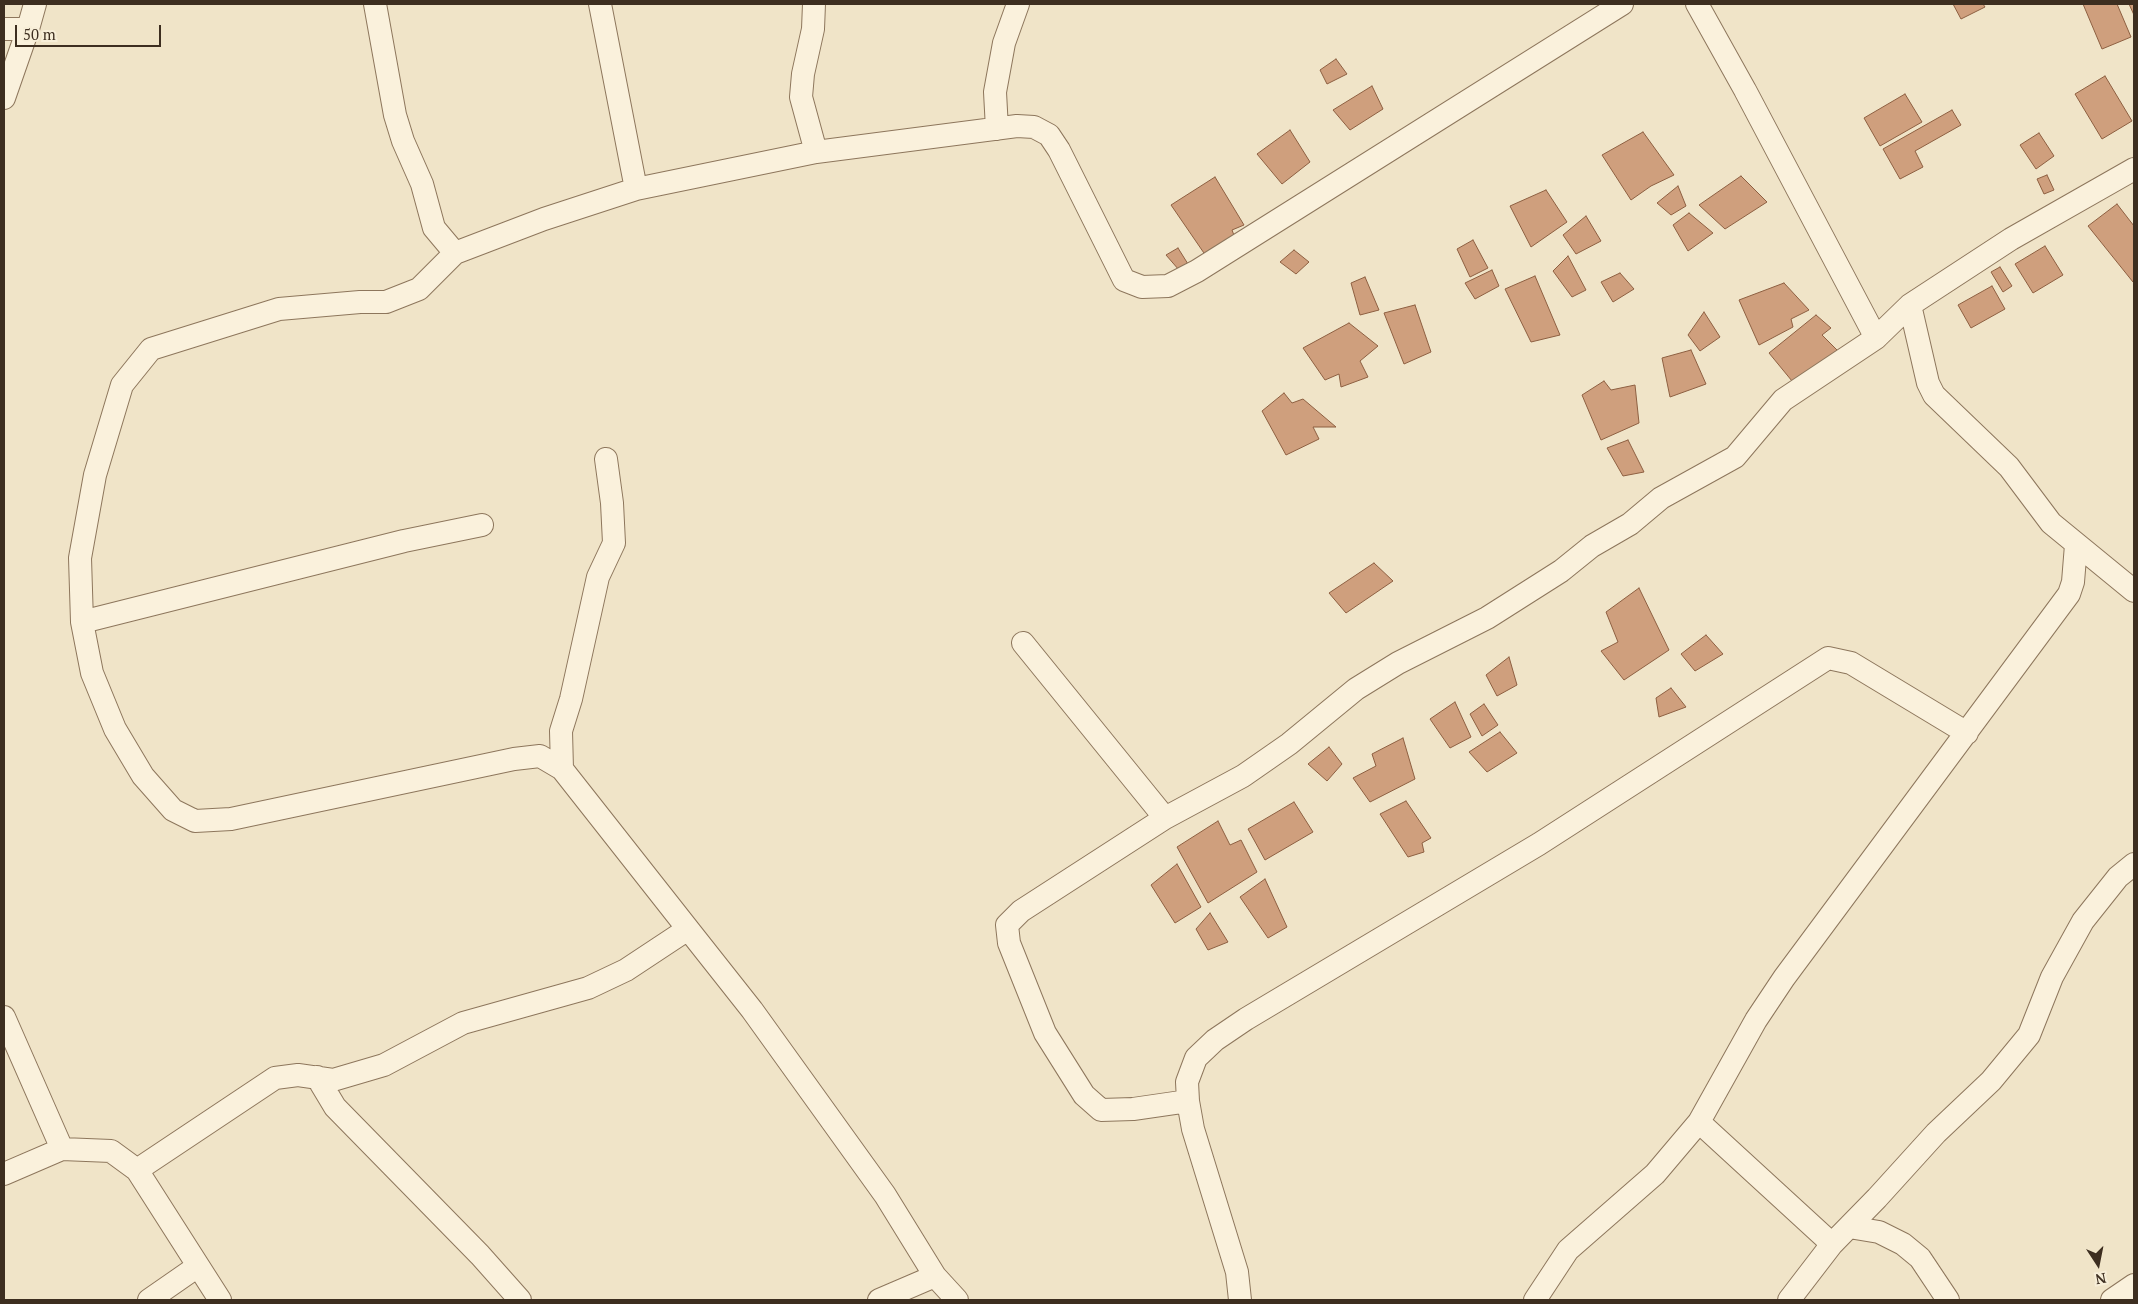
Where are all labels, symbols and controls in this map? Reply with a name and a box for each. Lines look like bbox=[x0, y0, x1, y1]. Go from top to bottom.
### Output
scale bar bbox=[18, 15, 164, 47]
text: 50 m bbox=[23, 24, 56, 44]
north arrow bbox=[2073, 1239, 2123, 1289]
text: N bbox=[2094, 1269, 2108, 1290]

